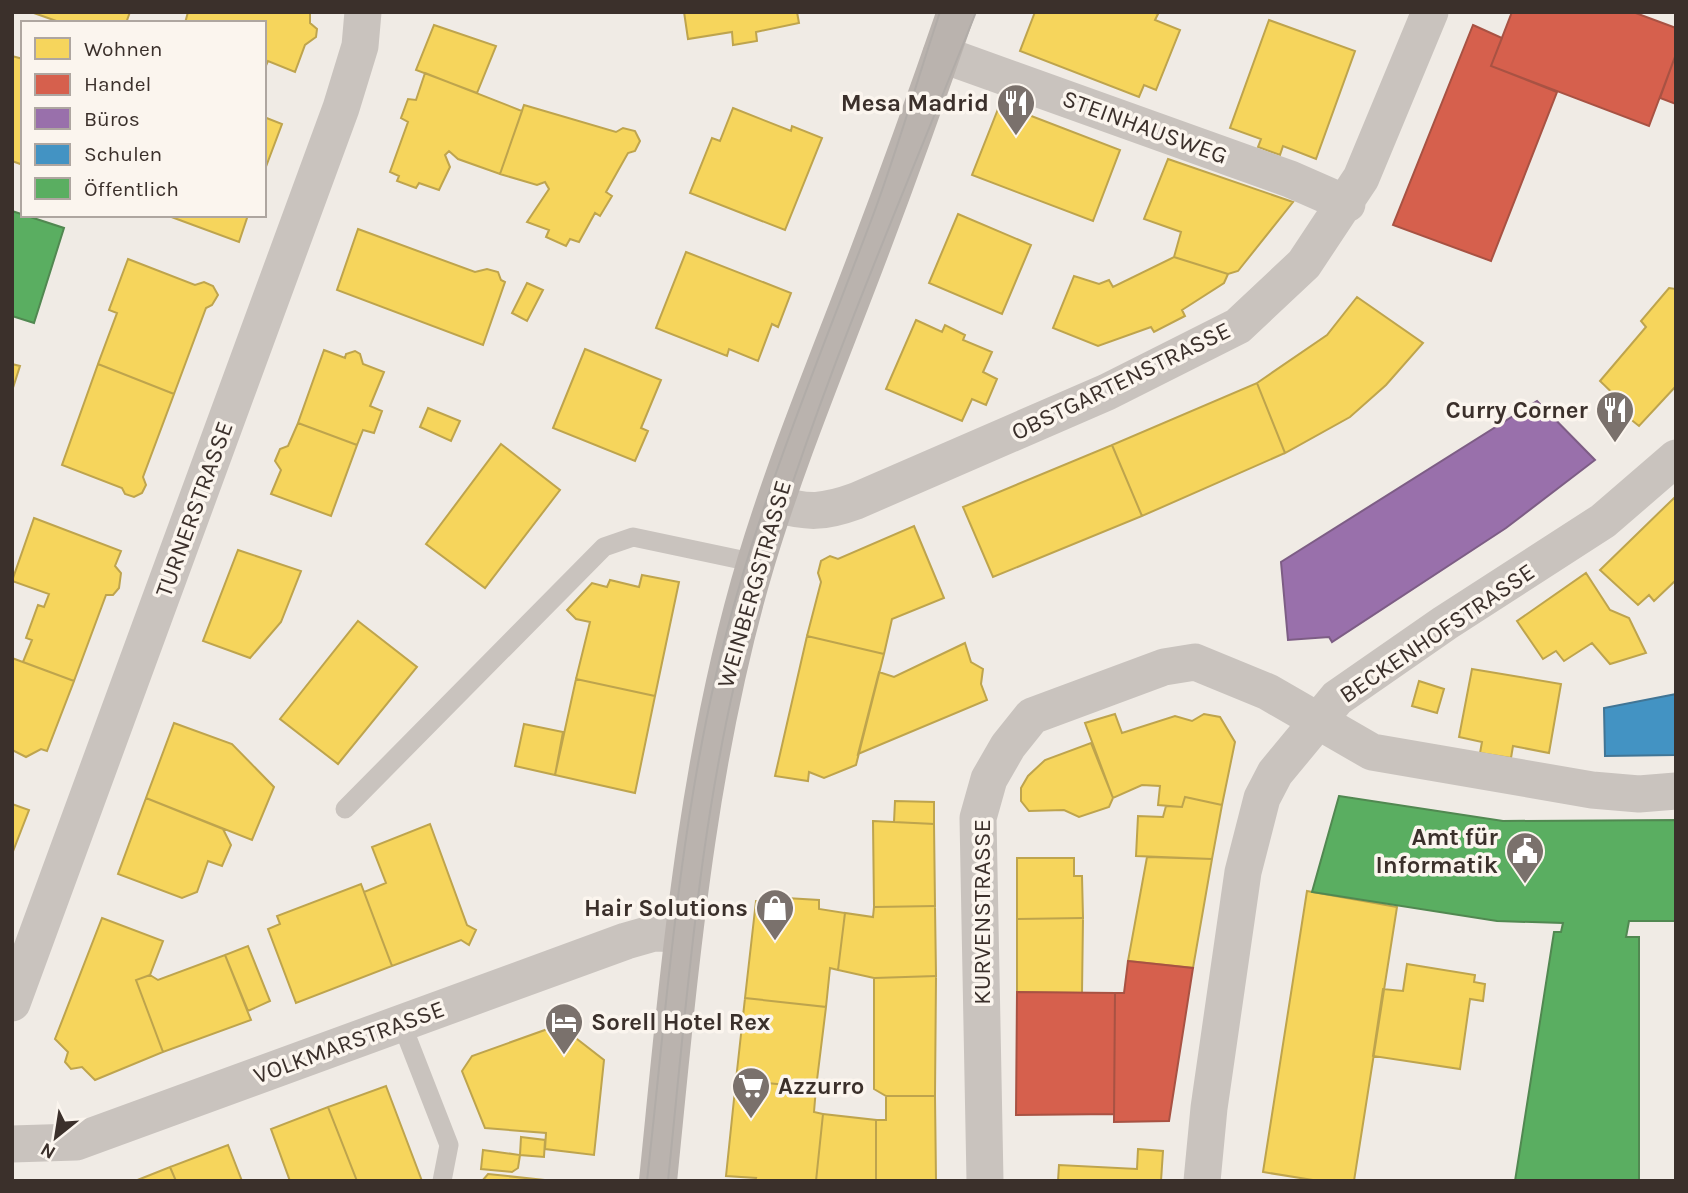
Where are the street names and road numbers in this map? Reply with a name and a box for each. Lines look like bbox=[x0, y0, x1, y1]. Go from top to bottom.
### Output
street label: STEINHAUSWEG bbox=[1059, 84, 1231, 170]
street label: OBSTGARTENSTRASSE bbox=[1007, 316, 1235, 446]
street label: TURNERSTRASSE bbox=[149, 418, 239, 600]
street label: WEINBERGSTRASSE bbox=[711, 477, 797, 691]
street label: BECKENHOFSTRASSE bbox=[1334, 557, 1540, 709]
street label: KURVENSTRASSE bbox=[968, 819, 996, 1005]
street label: VOLKMARSTRASSE bbox=[250, 994, 448, 1090]

